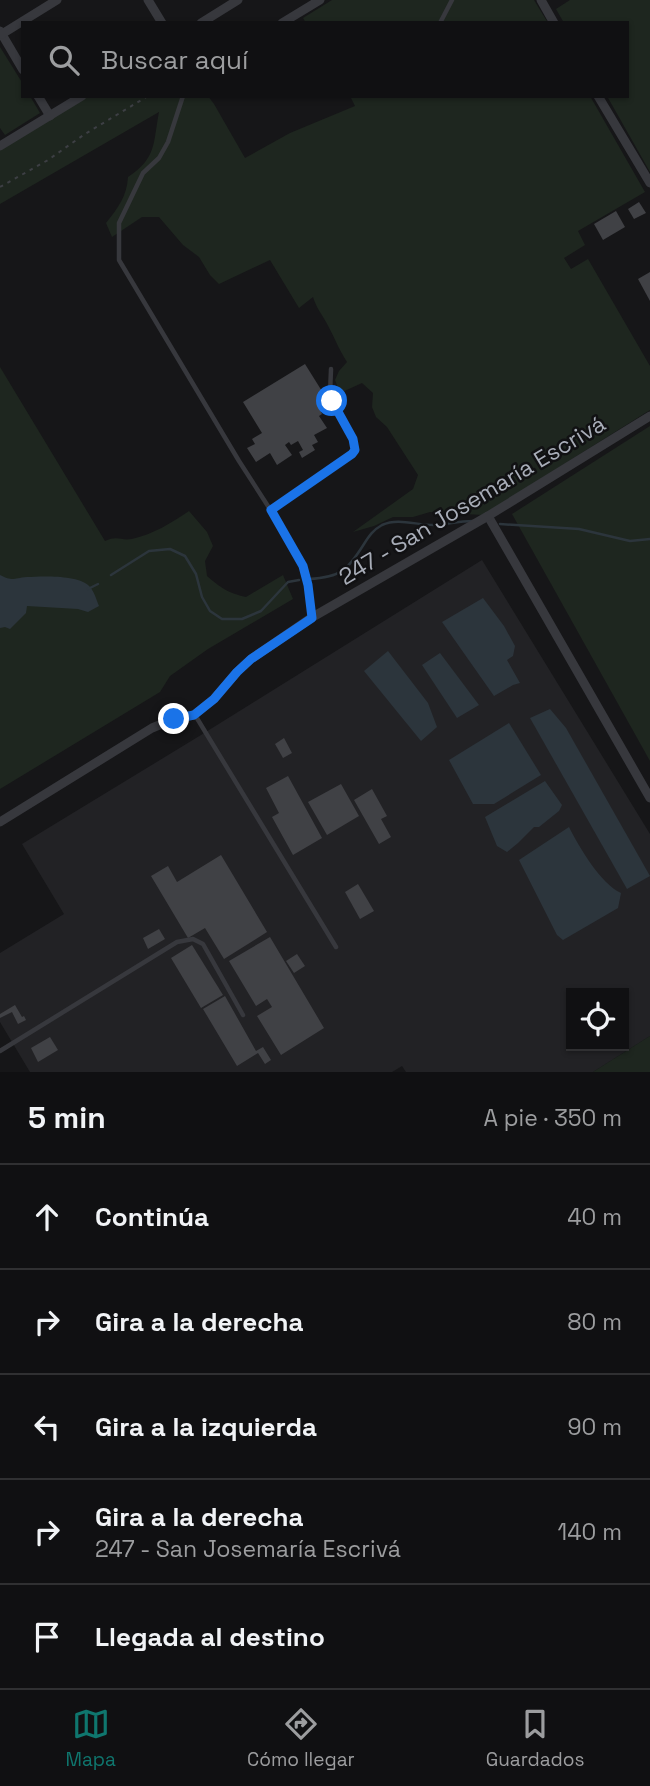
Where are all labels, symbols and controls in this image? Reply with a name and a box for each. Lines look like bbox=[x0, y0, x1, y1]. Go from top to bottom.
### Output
search box bbox=[21, 21, 629, 98]
icon: search bbox=[45, 41, 83, 79]
text: Buscar aquí bbox=[101, 43, 248, 77]
route start bbox=[316, 385, 347, 416]
street label: 247 - San Josemaría Escrivá bbox=[333, 408, 611, 592]
route end bbox=[158, 703, 189, 734]
map controls bbox=[566, 988, 629, 1051]
button: locate bbox=[566, 988, 629, 1051]
text: 5 min bbox=[28, 1098, 106, 1137]
text: A pie · 350 m bbox=[484, 1103, 622, 1133]
icon: ahead bbox=[28, 1198, 66, 1236]
text: Continúa bbox=[95, 1200, 209, 1234]
text: 40 m bbox=[567, 1202, 622, 1232]
icon: right bbox=[28, 1303, 66, 1341]
text: Gira a la derecha bbox=[95, 1305, 304, 1339]
text: 80 m bbox=[567, 1307, 622, 1337]
icon: left bbox=[28, 1408, 66, 1446]
text: Gira a la izquierda bbox=[95, 1410, 317, 1444]
text: 90 m bbox=[567, 1412, 622, 1442]
text: Gira a la derecha bbox=[95, 1500, 304, 1534]
icon: right bbox=[28, 1513, 66, 1551]
text: 140 m bbox=[558, 1517, 622, 1547]
text: 247 - San Josemaría Escrivá bbox=[95, 1534, 401, 1564]
icon: arrive bbox=[28, 1618, 66, 1656]
text: Llegada al destino bbox=[95, 1620, 325, 1654]
tab: Mapa bbox=[65, 1705, 116, 1772]
tab: Cómo llegar bbox=[247, 1705, 355, 1772]
tab: Guardados bbox=[486, 1705, 585, 1772]

